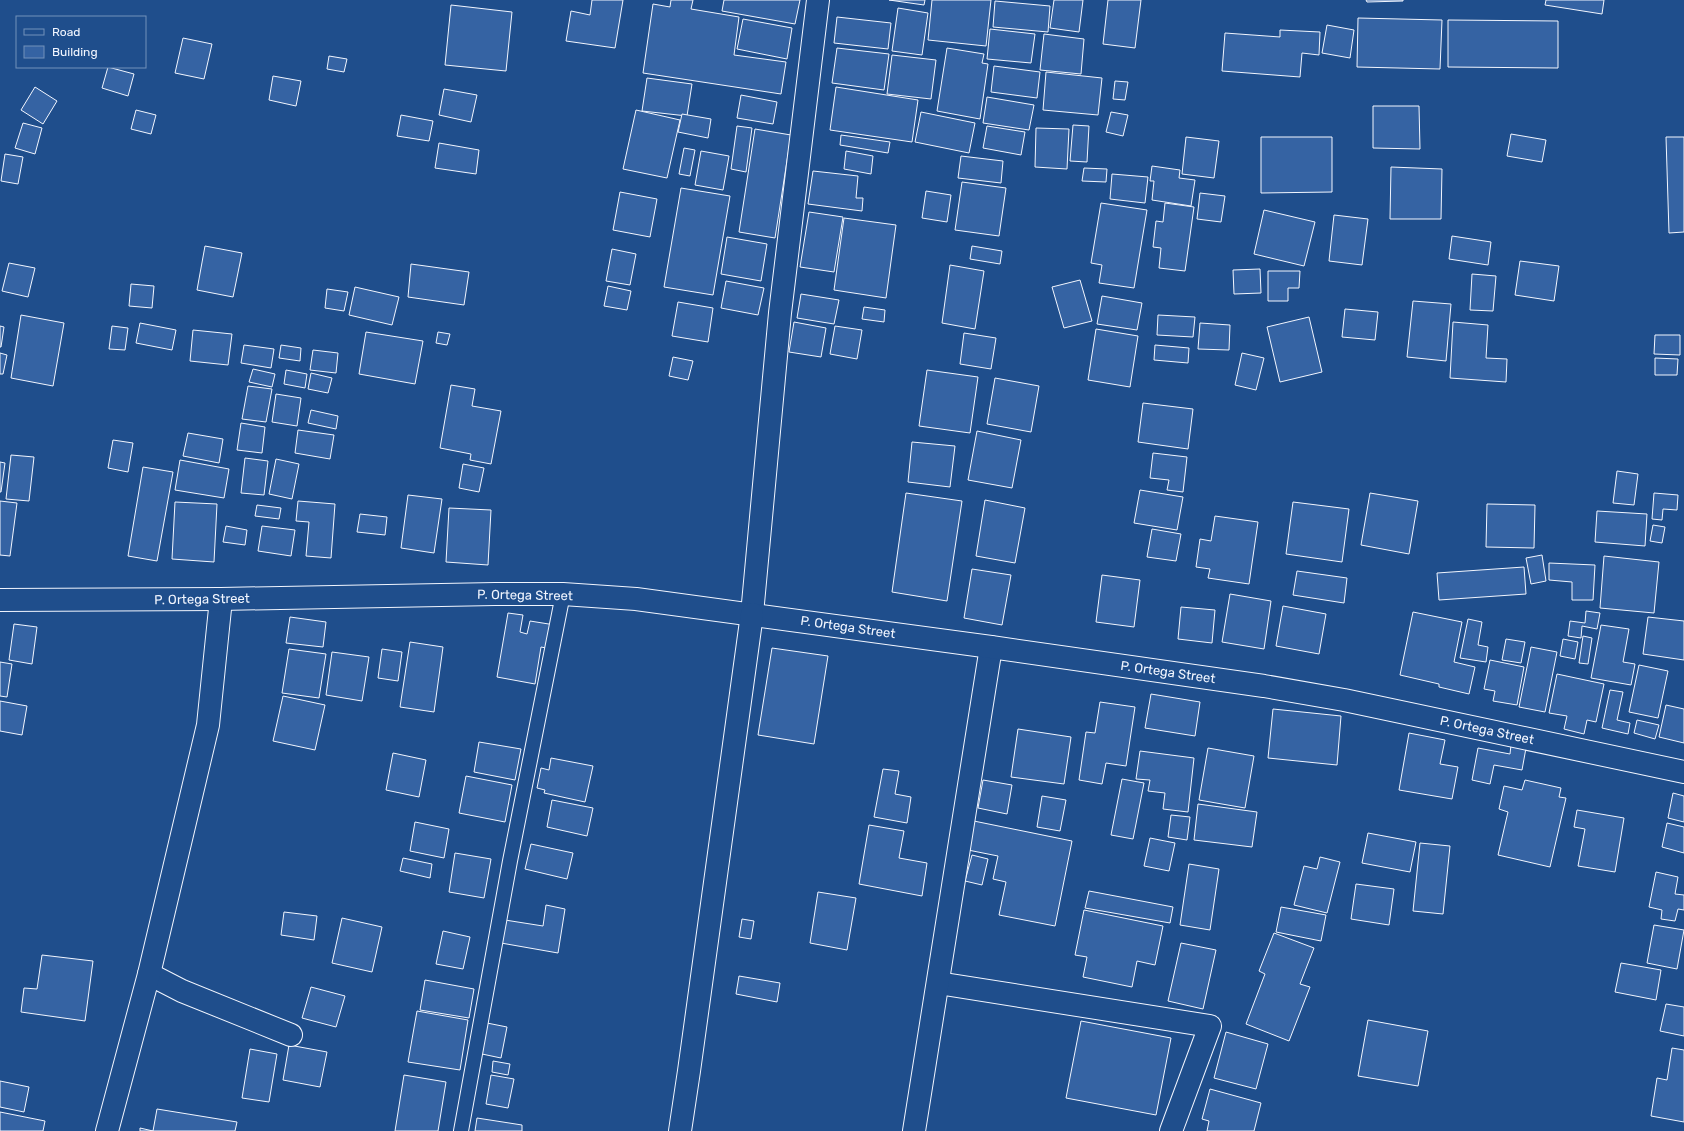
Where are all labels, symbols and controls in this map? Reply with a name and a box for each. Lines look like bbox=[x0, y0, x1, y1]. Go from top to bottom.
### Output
legend bbox=[16, 16, 146, 68]
text: Road bbox=[52, 25, 80, 39]
text: Building bbox=[52, 45, 98, 59]
street label: P. Ortega Street bbox=[477, 587, 573, 604]
street label: P. Ortega Street bbox=[154, 591, 250, 608]
street label: P. Ortega Street bbox=[799, 613, 896, 642]
street label: P. Ortega Street bbox=[1119, 658, 1216, 687]
street label: P. Ortega Street bbox=[1438, 713, 1535, 748]

